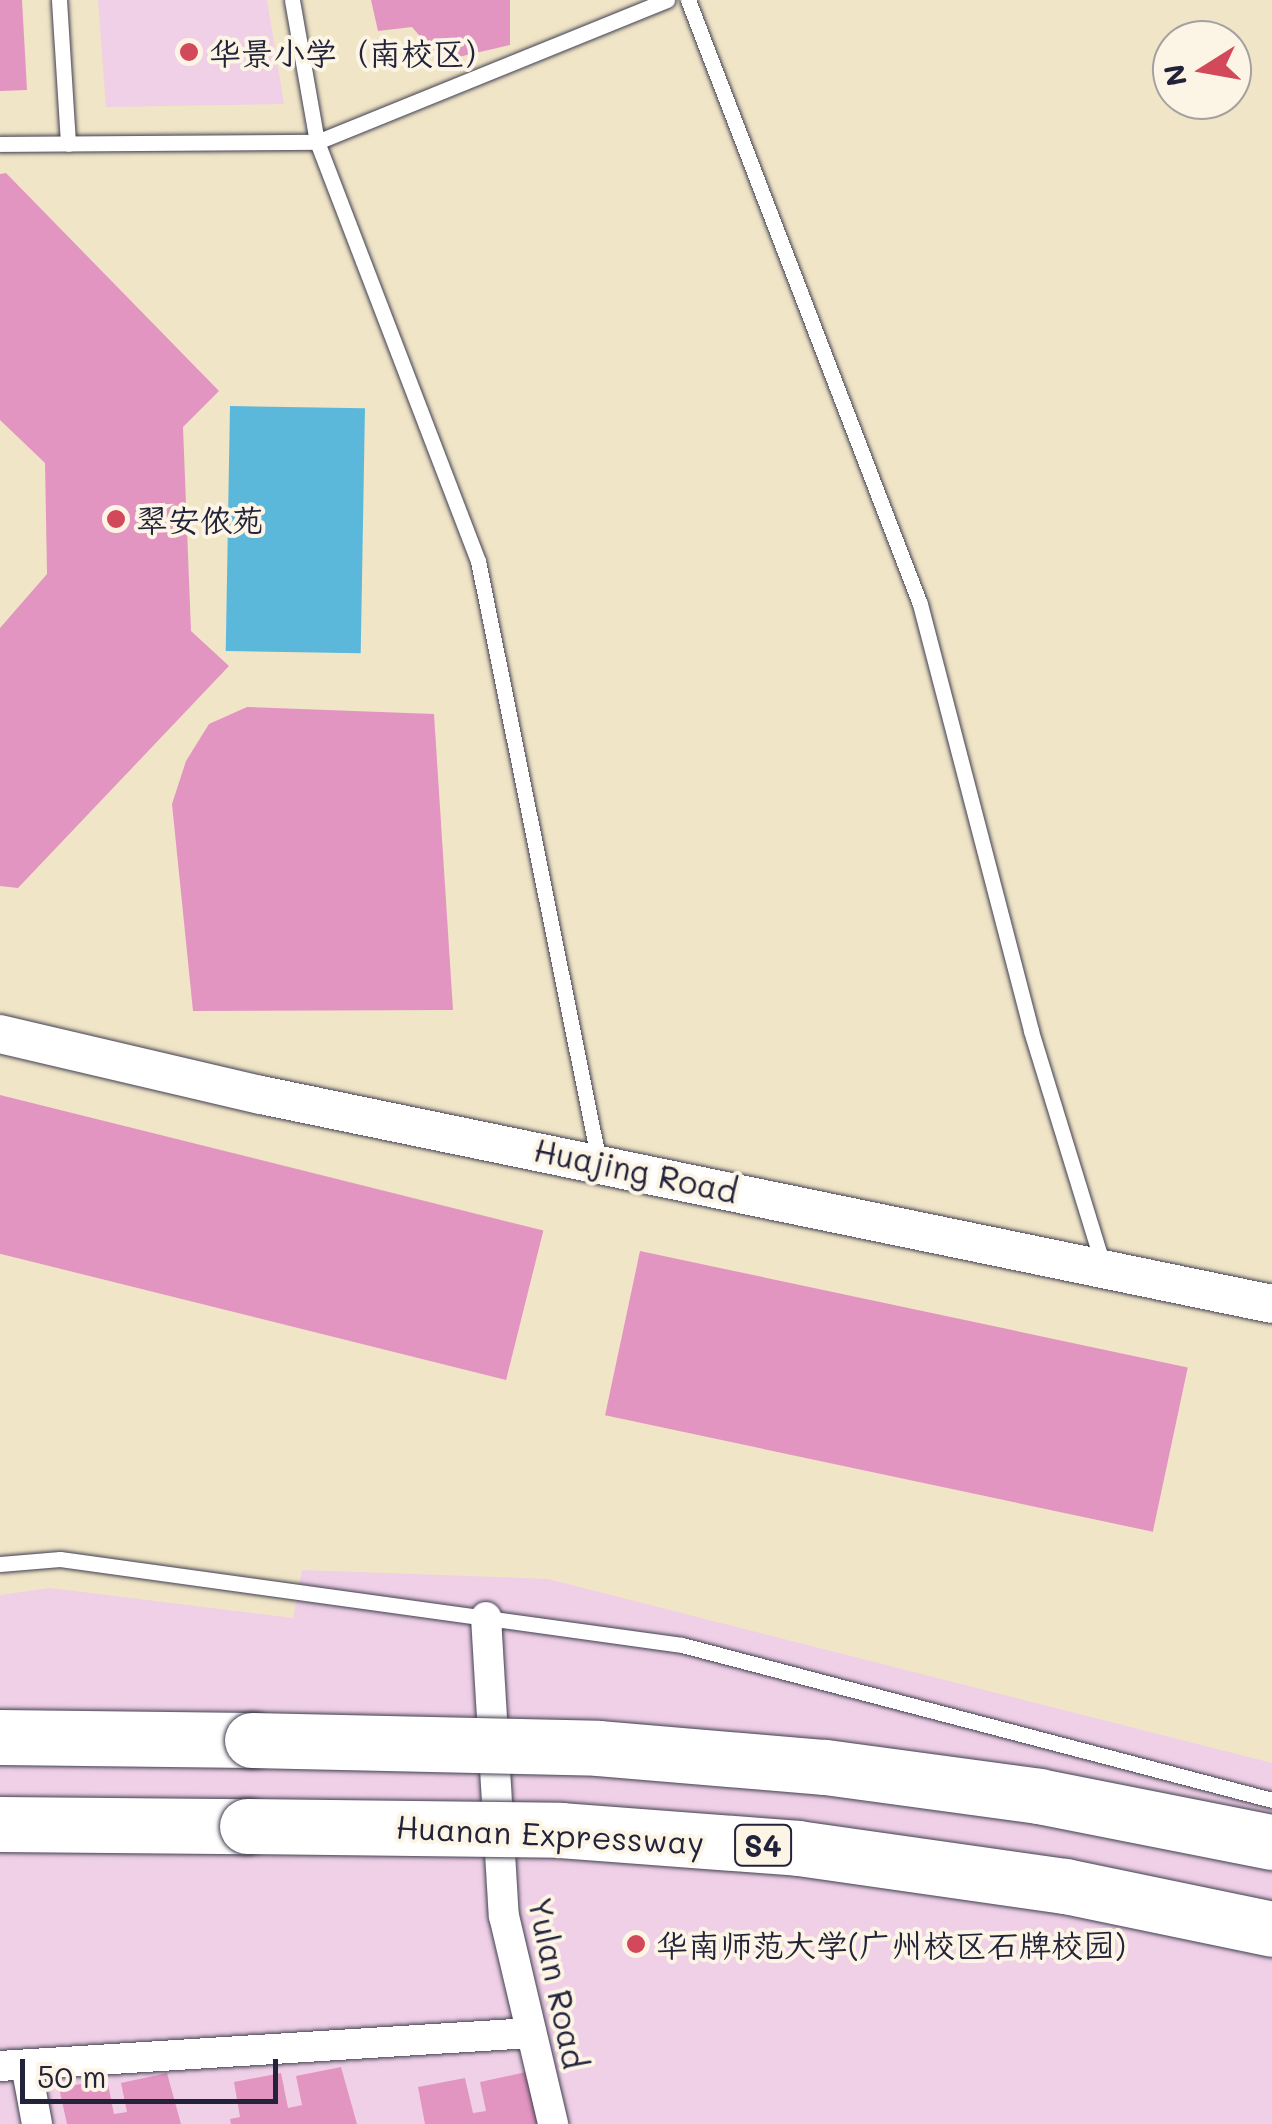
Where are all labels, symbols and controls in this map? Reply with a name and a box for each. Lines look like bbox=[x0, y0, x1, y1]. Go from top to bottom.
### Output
north arrow bbox=[1152, 20, 1252, 120]
place label: 华景小学（南校区） bbox=[209, 33, 497, 71]
marker: 华景小学（南校区） bbox=[178, 41, 200, 63]
text: N bbox=[1155, 61, 1194, 89]
place label: 翠安侬苑 bbox=[136, 500, 264, 538]
marker: 翠安侬苑 bbox=[105, 508, 127, 530]
street label: Huajing Road bbox=[531, 1130, 741, 1210]
street label: Huanan Expressway bbox=[395, 1807, 705, 1861]
road number: S4 bbox=[733, 1820, 793, 1870]
street label: Yulan Road bbox=[521, 1894, 595, 2072]
place label: 华南师范大学(广州校区石牌校园) bbox=[656, 1925, 1126, 1963]
marker: 华南师范大学(广州校区石牌校园) bbox=[625, 1933, 647, 1955]
scale bar bbox=[25, 2039, 282, 2101]
text: 50 m bbox=[37, 2056, 107, 2096]

